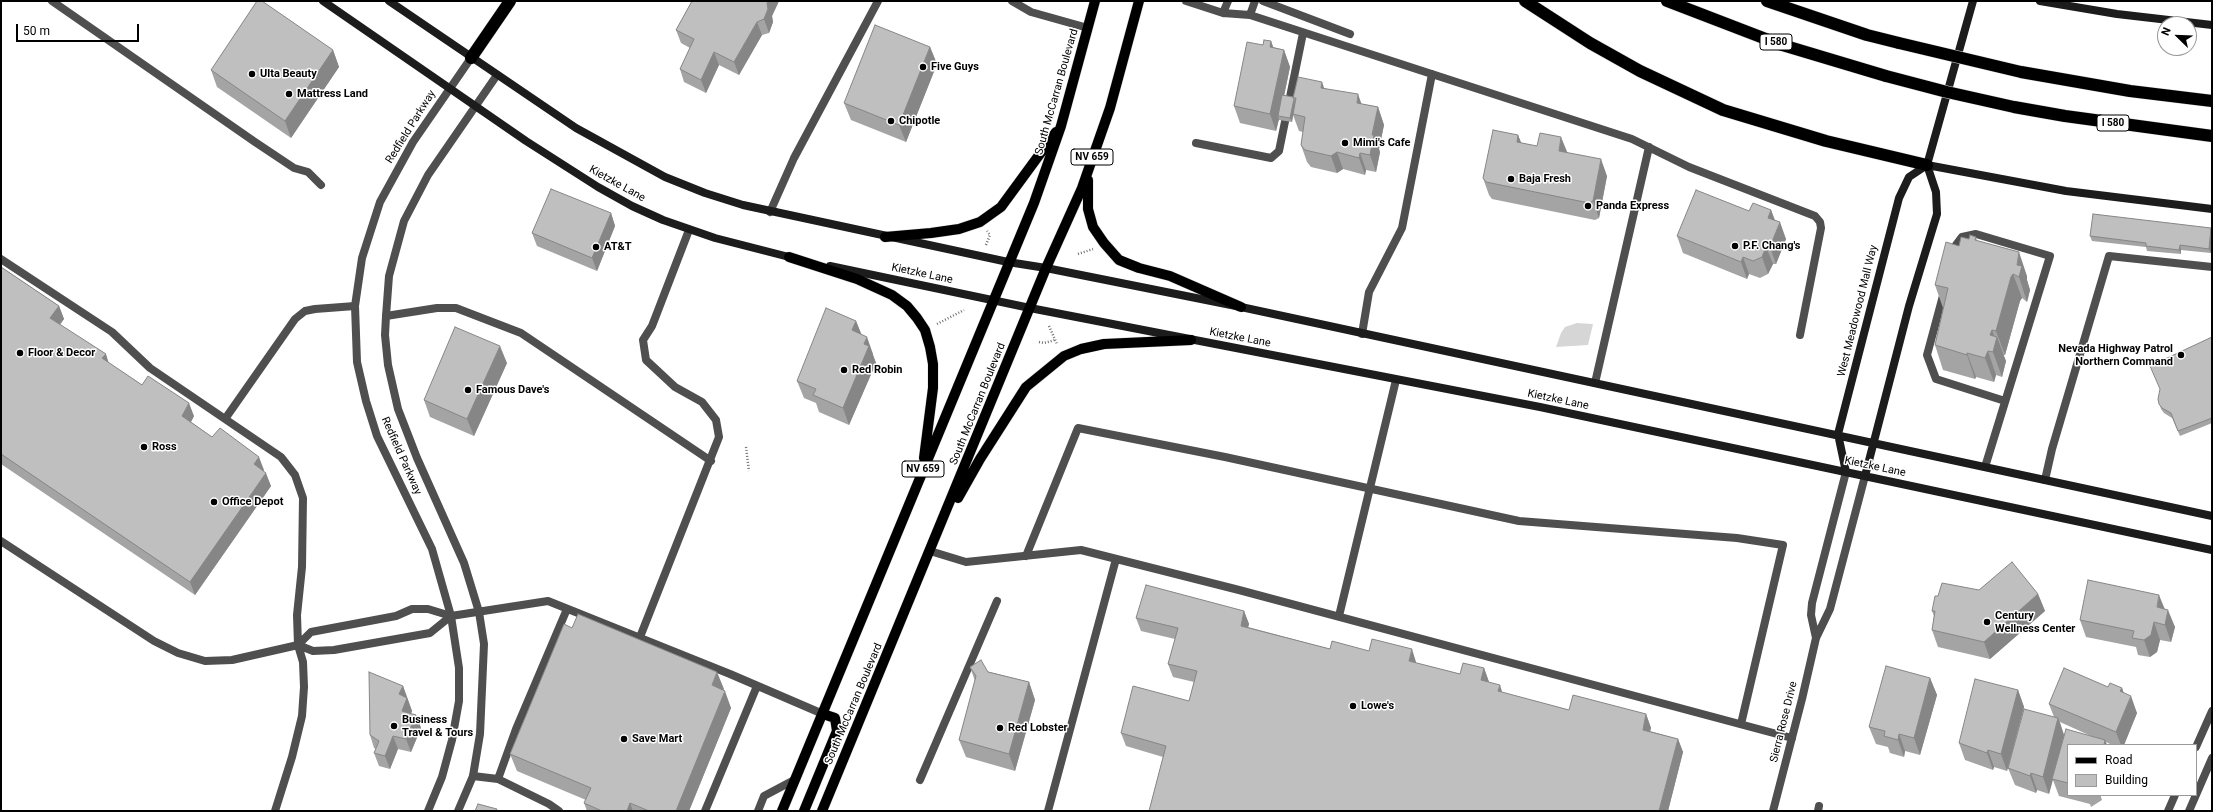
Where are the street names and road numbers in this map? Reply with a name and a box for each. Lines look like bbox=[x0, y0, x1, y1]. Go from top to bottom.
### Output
street label: South McCarran Boulevard bbox=[1033, 27, 1081, 157]
road number: I 580 bbox=[1760, 34, 1792, 50]
street label: Redfield Parkway bbox=[383, 88, 439, 166]
road number: I 580 bbox=[2097, 115, 2129, 131]
road number: NV 659 bbox=[1071, 149, 1113, 165]
street label: Kietzke Lane bbox=[587, 163, 647, 205]
street label: West Meadowood Mall Way bbox=[1835, 244, 1881, 378]
street label: Kietzke Lane bbox=[890, 261, 954, 287]
street label: Kietzke Lane bbox=[1208, 326, 1272, 350]
street label: South McCarran Boulevard bbox=[947, 341, 1009, 467]
street label: Kietzke Lane bbox=[1526, 387, 1590, 413]
street label: Redfield Parkway bbox=[378, 415, 424, 497]
street label: Kietzke Lane bbox=[1843, 454, 1907, 480]
road number: NV 659 bbox=[902, 461, 944, 477]
street label: South McCarran Boulevard bbox=[822, 641, 886, 767]
street label: Sierra Rose Drive bbox=[1768, 680, 1800, 764]

